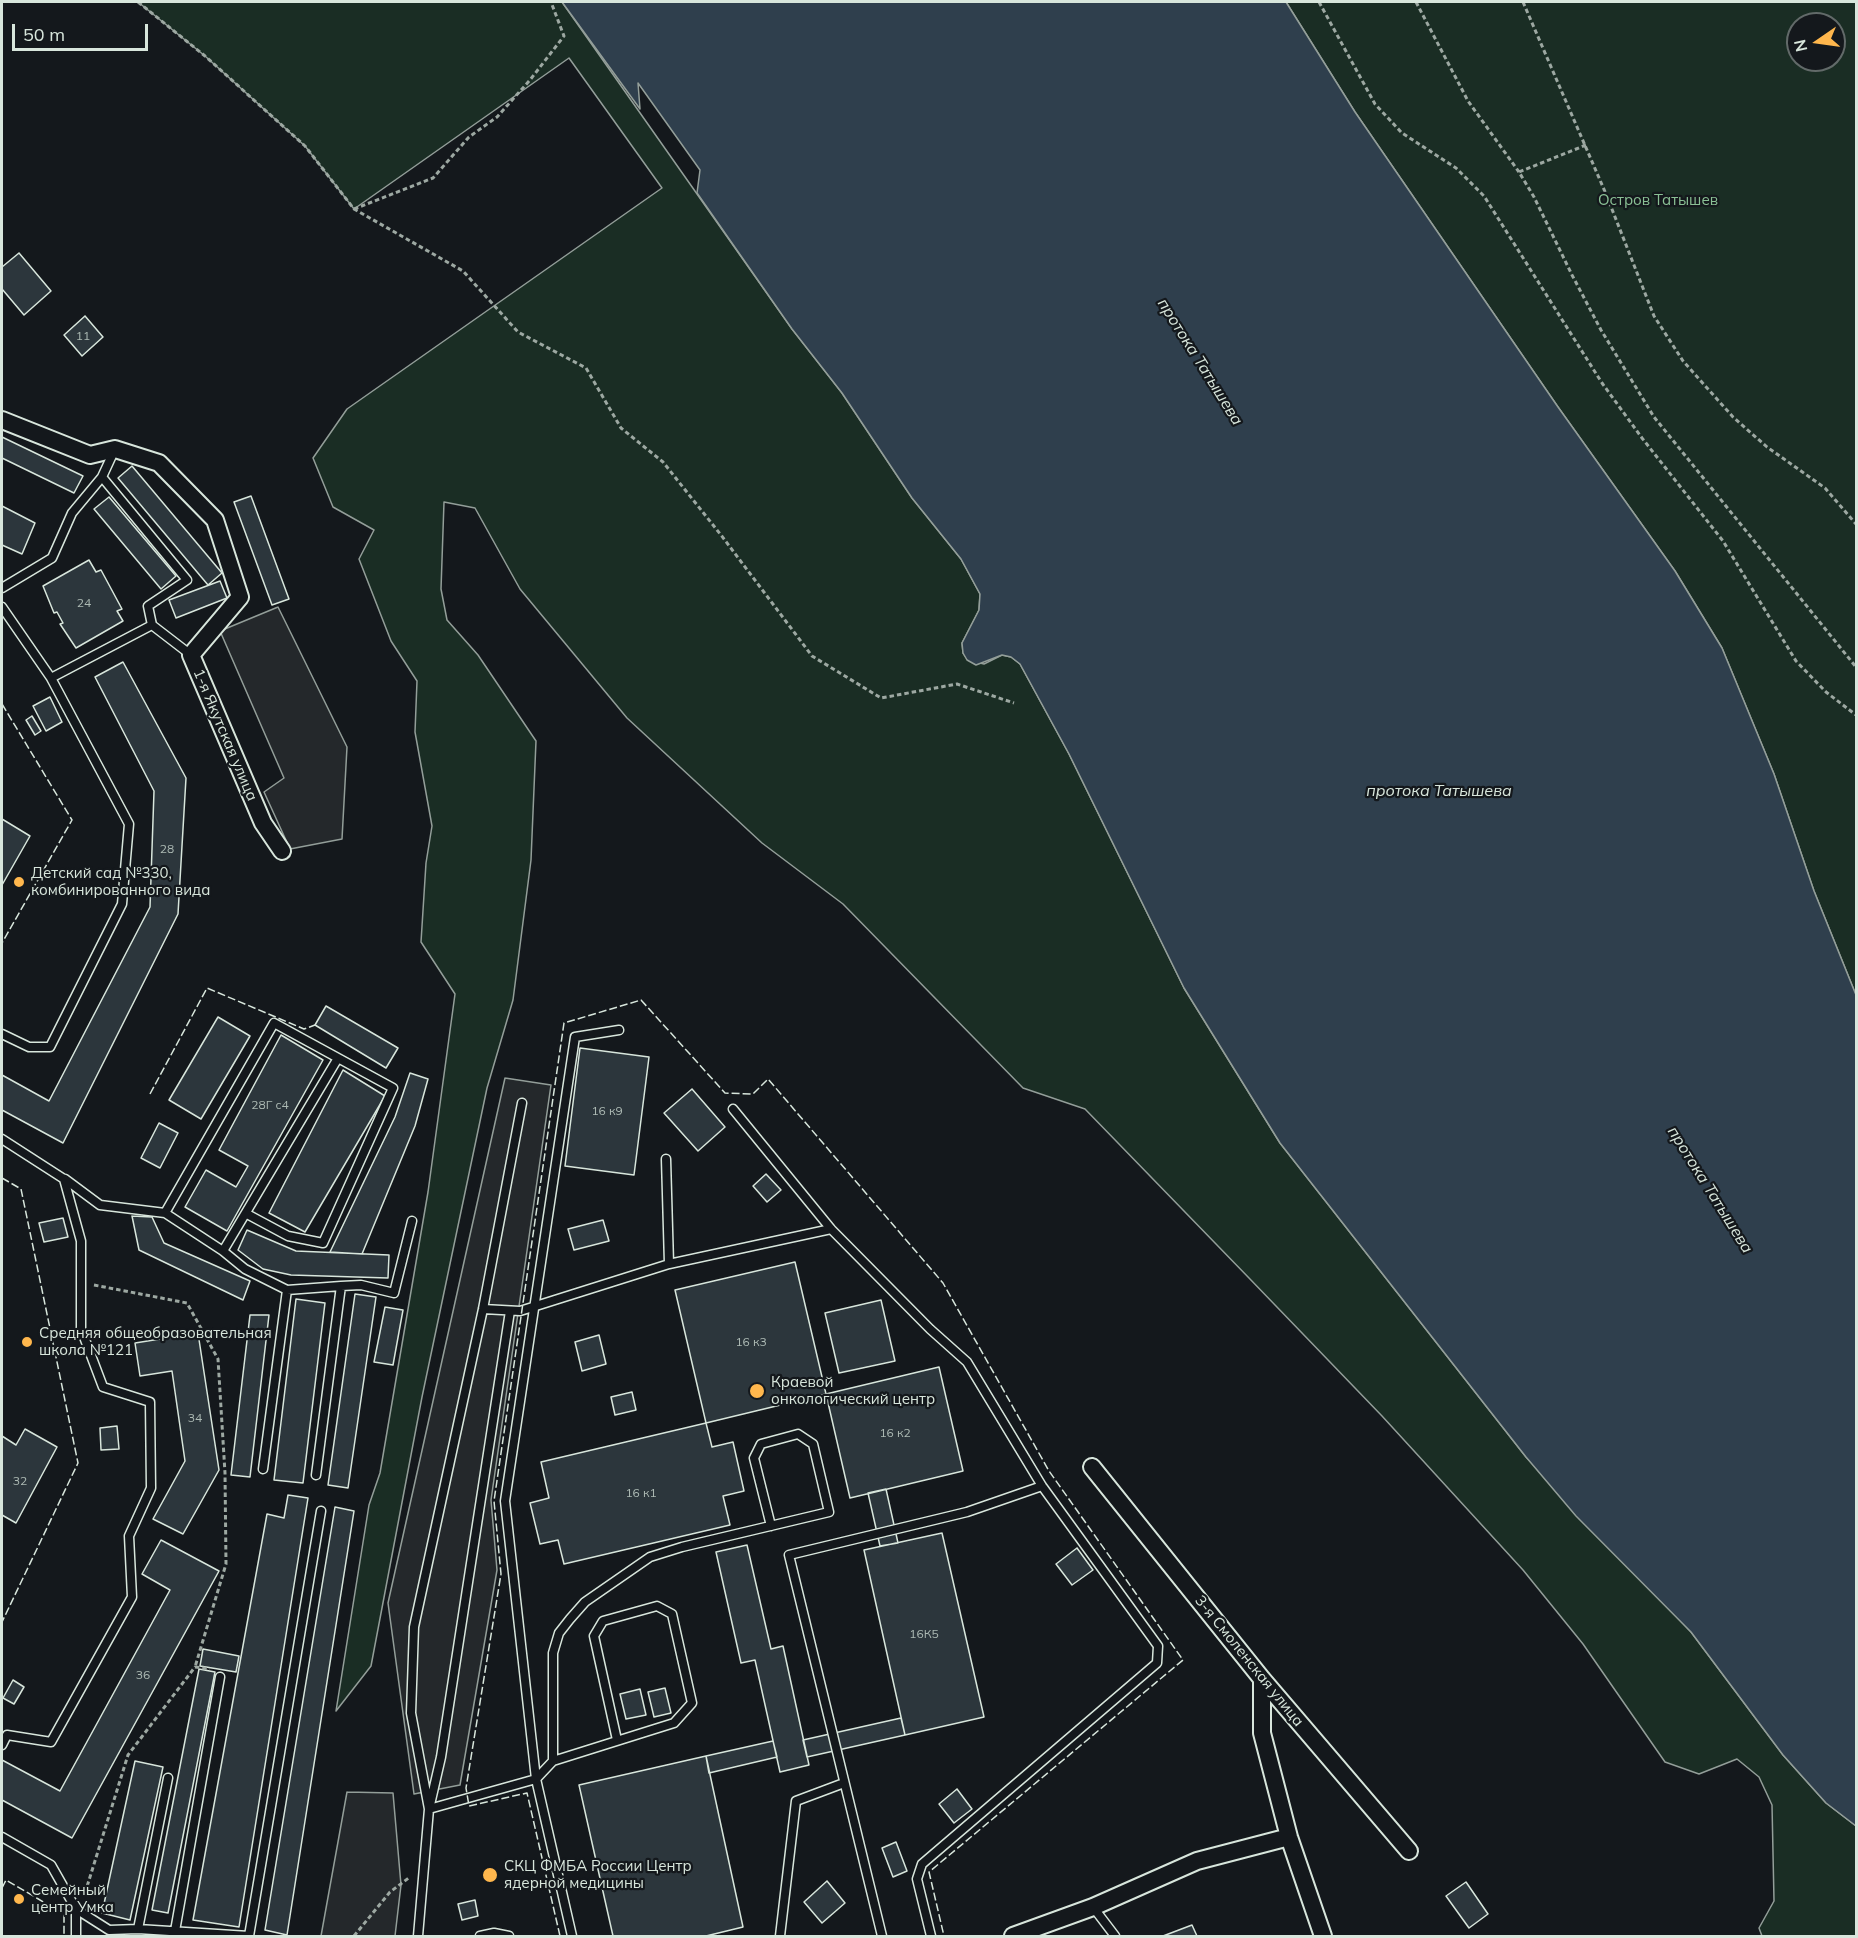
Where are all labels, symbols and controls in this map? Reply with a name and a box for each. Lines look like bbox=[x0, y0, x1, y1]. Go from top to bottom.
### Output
scale bar bbox=[15, 12, 152, 50]
north arrow bbox=[1786, 12, 1846, 72]
text: 50 m bbox=[23, 23, 65, 46]
text: N bbox=[1789, 37, 1812, 54]
park label: Остров Татышев bbox=[1598, 191, 1718, 209]
water label: протока Татышева bbox=[1153, 295, 1247, 429]
house number: 11 bbox=[76, 329, 90, 343]
house number: 24 bbox=[77, 596, 91, 610]
street label: 1-я Якутская улица bbox=[189, 666, 261, 804]
water label: протока Татышева bbox=[1366, 781, 1512, 801]
house number: 28 bbox=[160, 842, 174, 856]
place label: Детский сад №330, комбинированного вида bbox=[31, 864, 210, 899]
marker: Детский сад №330, комбинированного вида bbox=[12, 875, 26, 889]
house number: 28Г с4 bbox=[251, 1098, 289, 1112]
house number: 16 к9 bbox=[591, 1104, 623, 1118]
water label: протока Татышева bbox=[1663, 1123, 1757, 1257]
place label: Средняя общеобразовательная школа №121 bbox=[39, 1324, 272, 1359]
marker: Средняя общеобразовательная школа №121 bbox=[20, 1335, 34, 1349]
house number: 16 к3 bbox=[735, 1335, 767, 1349]
place label: Краевой онкологический центр bbox=[771, 1373, 935, 1408]
marker: Краевой онкологический центр bbox=[748, 1382, 766, 1400]
house number: 34 bbox=[188, 1411, 202, 1425]
house number: 16 к2 bbox=[879, 1426, 911, 1440]
house number: 32 bbox=[13, 1474, 27, 1488]
house number: 16 к1 bbox=[625, 1486, 657, 1500]
street label: 3-я Смоленская улица bbox=[1191, 1592, 1307, 1730]
house number: 16К5 bbox=[909, 1627, 939, 1641]
house number: 36 bbox=[136, 1668, 150, 1682]
place label: СКЦ ФМБА России Центр ядерной медицины bbox=[504, 1857, 692, 1892]
marker: СКЦ ФМБА России Центр ядерной медицины bbox=[481, 1866, 499, 1884]
place label: Семейный центр Умка bbox=[31, 1881, 114, 1916]
marker: Семейный центр Умка bbox=[12, 1892, 26, 1906]

